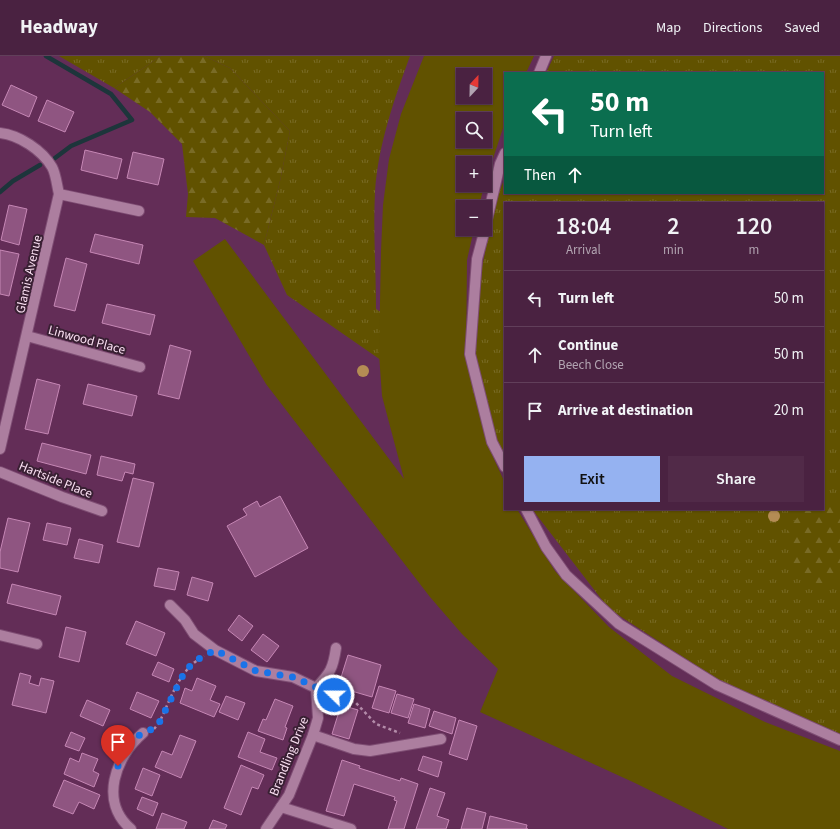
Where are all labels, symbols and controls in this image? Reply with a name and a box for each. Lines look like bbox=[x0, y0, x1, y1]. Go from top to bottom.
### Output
text: Headway bbox=[20, 14, 98, 41]
text: Map bbox=[656, 18, 681, 38]
text: Directions bbox=[703, 18, 762, 38]
text: Saved bbox=[784, 18, 820, 38]
north arrow bbox=[456, 68, 492, 104]
map controls bbox=[456, 68, 492, 236]
text: 50 m bbox=[590, 82, 649, 122]
icon: left bbox=[524, 88, 576, 140]
button: search bbox=[456, 112, 492, 148]
text: Turn left bbox=[590, 119, 652, 144]
button: + bbox=[456, 156, 492, 192]
icon: ahead bbox=[564, 164, 586, 186]
text: Then bbox=[524, 165, 556, 186]
button: − bbox=[456, 200, 492, 236]
text: 18:04 bbox=[556, 209, 611, 244]
text: 2 bbox=[667, 209, 680, 244]
text: 120 bbox=[736, 209, 772, 244]
street label: Glamis Avenue bbox=[11, 233, 47, 315]
text: Arrival bbox=[566, 241, 601, 259]
text: min bbox=[663, 241, 684, 259]
text: m bbox=[749, 241, 759, 259]
icon: left bbox=[524, 288, 546, 310]
text: Turn left bbox=[558, 288, 614, 309]
text: 50 m bbox=[774, 288, 804, 309]
street label: Linwood Place bbox=[46, 321, 127, 359]
text: Continue bbox=[558, 335, 618, 356]
icon: ahead bbox=[524, 344, 546, 366]
text: 50 m bbox=[774, 344, 804, 365]
text: Beech Close bbox=[558, 356, 624, 374]
icon: arrive bbox=[524, 400, 546, 422]
text: Arrive at destination bbox=[558, 400, 693, 421]
text: 20 m bbox=[774, 400, 804, 421]
button: Exit bbox=[524, 456, 660, 502]
button: Share bbox=[668, 456, 804, 502]
street label: Hartside Place bbox=[16, 457, 95, 503]
position arrow bbox=[313, 674, 355, 716]
street label: Brandling Drive bbox=[265, 714, 313, 799]
pin bbox=[101, 725, 135, 766]
icon: arrive bbox=[107, 731, 129, 753]

